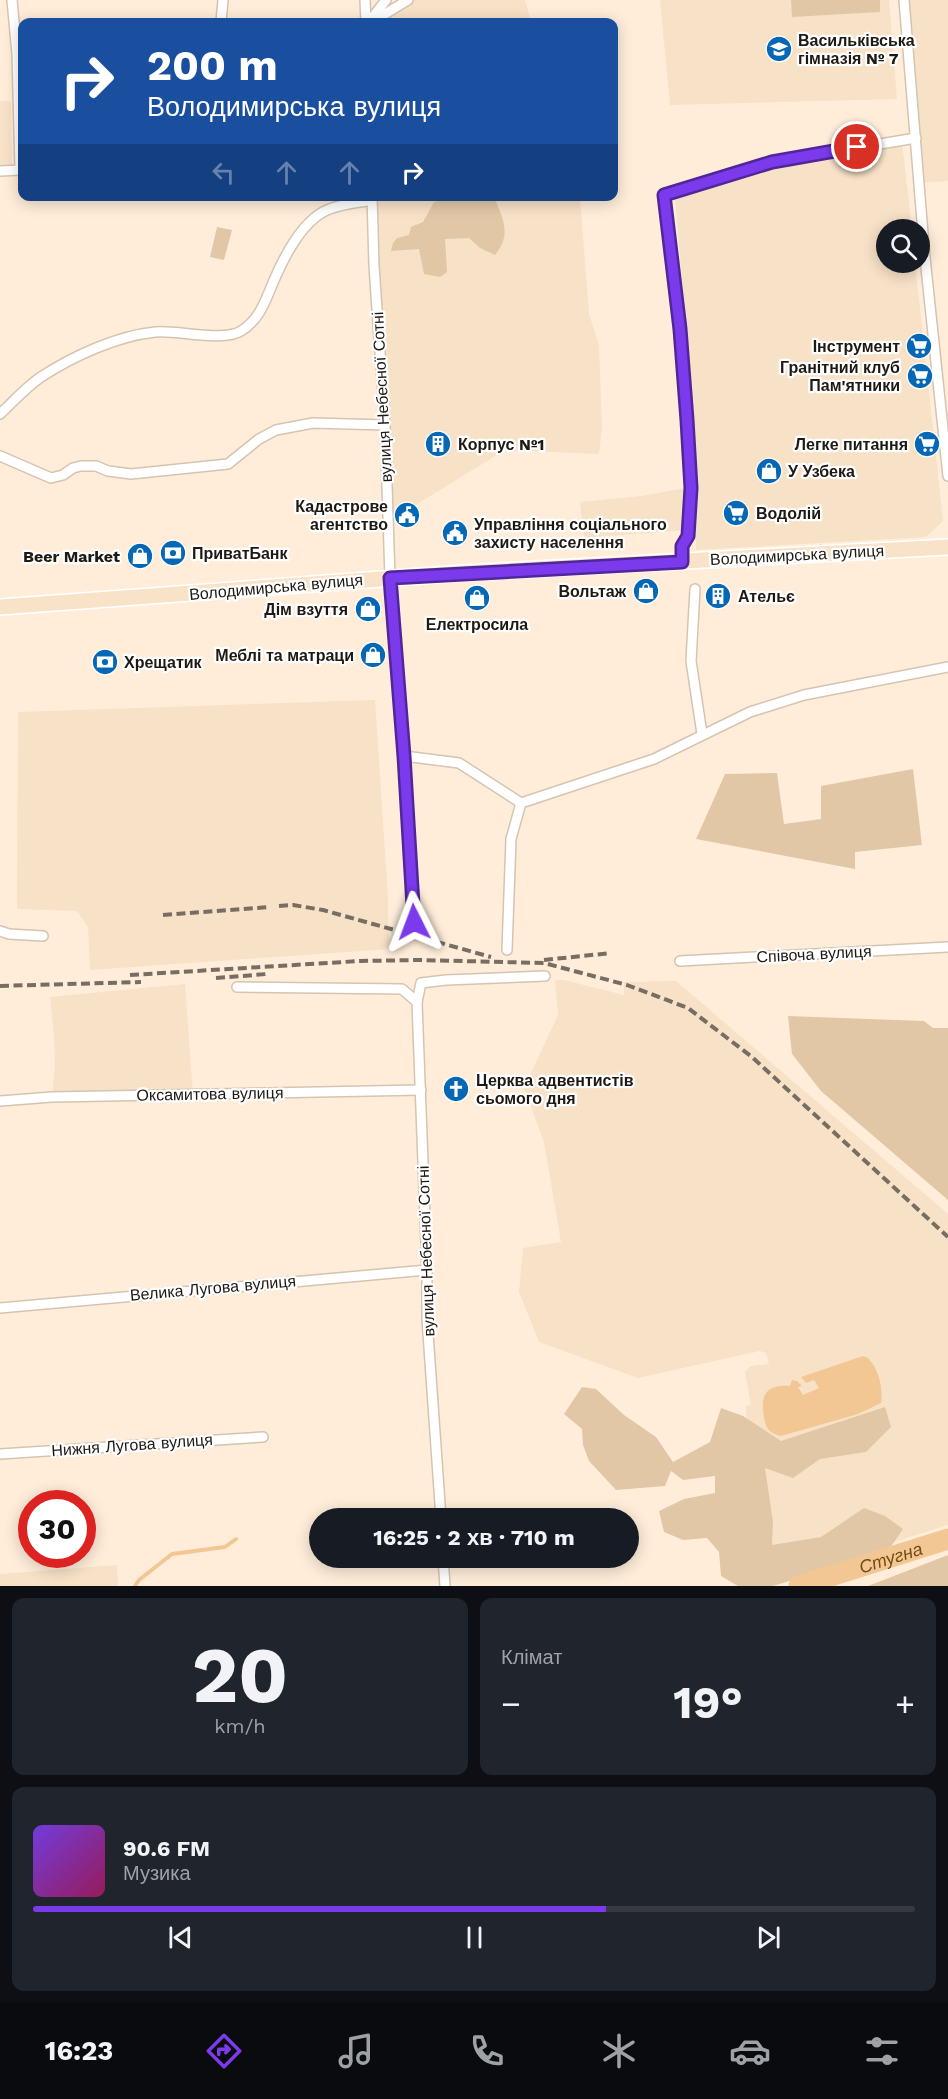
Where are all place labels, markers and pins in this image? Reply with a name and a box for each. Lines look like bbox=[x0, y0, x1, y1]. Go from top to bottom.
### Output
place label: Васильківська гімназія № 7 bbox=[798, 31, 915, 68]
school or university icon: Васильківська гімназія № 7 bbox=[764, 34, 794, 64]
pin bbox=[831, 121, 882, 172]
supermarket icon: Інструмент bbox=[904, 331, 934, 361]
place label: Інструмент bbox=[813, 337, 900, 356]
place label: Гранітний клуб Пам'ятники bbox=[780, 358, 900, 395]
supermarket icon: Гранітний клуб Пам'ятники bbox=[905, 361, 935, 391]
building icon: Корпус №1 bbox=[423, 429, 453, 459]
supermarket icon: Легке питання bbox=[912, 429, 942, 459]
place label: Корпус №1 bbox=[458, 435, 544, 454]
place label: Легке питання bbox=[795, 435, 908, 454]
shop icon: У Узбека bbox=[754, 456, 784, 486]
place label: У Узбека bbox=[788, 462, 855, 481]
place label: Кадастрове агентство bbox=[295, 497, 388, 534]
supermarket icon: Водолій bbox=[721, 498, 751, 528]
public building icon: Кадастрове агентство bbox=[392, 500, 422, 530]
place label: Водолій bbox=[756, 504, 821, 523]
place label: Управління соціального захисту населення bbox=[474, 515, 667, 552]
public building icon: Управління соціального захисту населення bbox=[440, 518, 470, 548]
bank icon: ПриватБанк bbox=[158, 538, 188, 568]
shop icon: Beer Market bbox=[125, 541, 155, 571]
place label: ПриватБанк bbox=[192, 544, 289, 563]
place label: Beer Market bbox=[23, 547, 120, 566]
shop icon: Вольтаж bbox=[631, 576, 661, 606]
building icon: Ательє bbox=[703, 581, 733, 611]
place label: Вольтаж bbox=[558, 582, 627, 601]
shop icon: Електросила bbox=[462, 583, 492, 613]
place label: Ательє bbox=[738, 587, 795, 606]
shop icon: Дім взуття bbox=[353, 594, 383, 624]
place label: Дім взуття bbox=[264, 600, 348, 619]
place label: Електросила bbox=[426, 615, 528, 634]
shop icon: Меблі та матраци bbox=[358, 640, 388, 670]
place label: Меблі та матраци bbox=[215, 646, 354, 665]
bank icon: Хрещатик bbox=[90, 647, 120, 677]
place label: Хрещатик bbox=[124, 653, 203, 672]
place label: Церква адвентистів сьомого дня bbox=[476, 1071, 634, 1108]
church icon: Церква адвентистів сьомого дня bbox=[441, 1074, 471, 1104]

